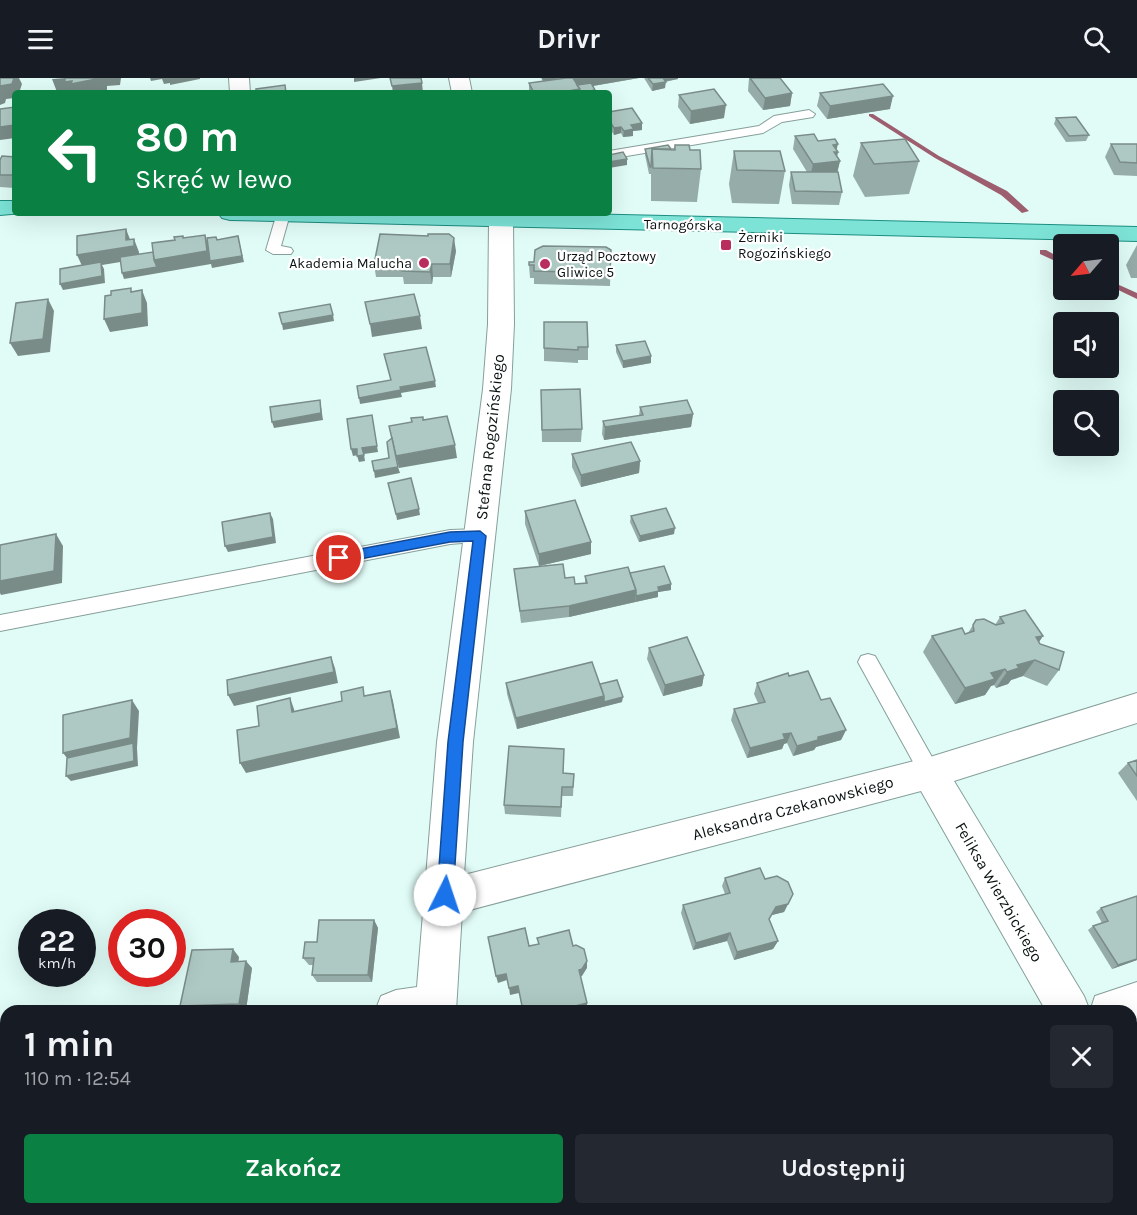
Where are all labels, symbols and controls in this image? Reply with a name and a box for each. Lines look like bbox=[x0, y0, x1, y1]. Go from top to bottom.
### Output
icon: menu bbox=[24, 23, 57, 56]
text: Drivr bbox=[537, 23, 600, 55]
icon: search bbox=[1080, 23, 1113, 56]
text: 80 m bbox=[135, 112, 239, 162]
icon: left bbox=[36, 114, 114, 192]
text: Skręć w lewo bbox=[135, 163, 292, 195]
street label: Tarnogórska bbox=[644, 216, 722, 234]
place label: Żerniki Rogozińskiego bbox=[738, 229, 831, 262]
north arrow bbox=[1053, 234, 1119, 300]
map controls bbox=[1053, 234, 1119, 456]
marker: Żerniki Rogozińskiego bbox=[719, 238, 733, 252]
place label: Urząd Pocztowy Gliwice 5 bbox=[557, 248, 656, 281]
place label: Akademia Malucha bbox=[289, 255, 412, 272]
marker: Akademia Malucha bbox=[417, 256, 431, 270]
marker: Urząd Pocztowy Gliwice 5 bbox=[538, 257, 552, 271]
button: sound bbox=[1053, 312, 1119, 378]
street label: Stefana Rogozińskiego bbox=[472, 353, 508, 521]
button: search bbox=[1053, 390, 1119, 456]
pin bbox=[313, 532, 364, 583]
icon: arrive bbox=[322, 541, 355, 574]
street label: Aleksandra Czekanowskiego bbox=[690, 772, 896, 844]
street label: Feliksa Wierzbickiego bbox=[951, 819, 1047, 965]
position arrow bbox=[413, 863, 477, 927]
speed limit sign: 30 bbox=[108, 909, 186, 987]
text: 22 bbox=[39, 923, 75, 959]
text: km/h bbox=[38, 954, 76, 972]
text: 1 min bbox=[24, 1023, 114, 1065]
button: close bbox=[1050, 1025, 1113, 1088]
text: 110 m · 12:54 bbox=[24, 1067, 131, 1090]
button: Zakończ bbox=[24, 1134, 563, 1203]
button: Udostępnij bbox=[575, 1134, 1113, 1203]

